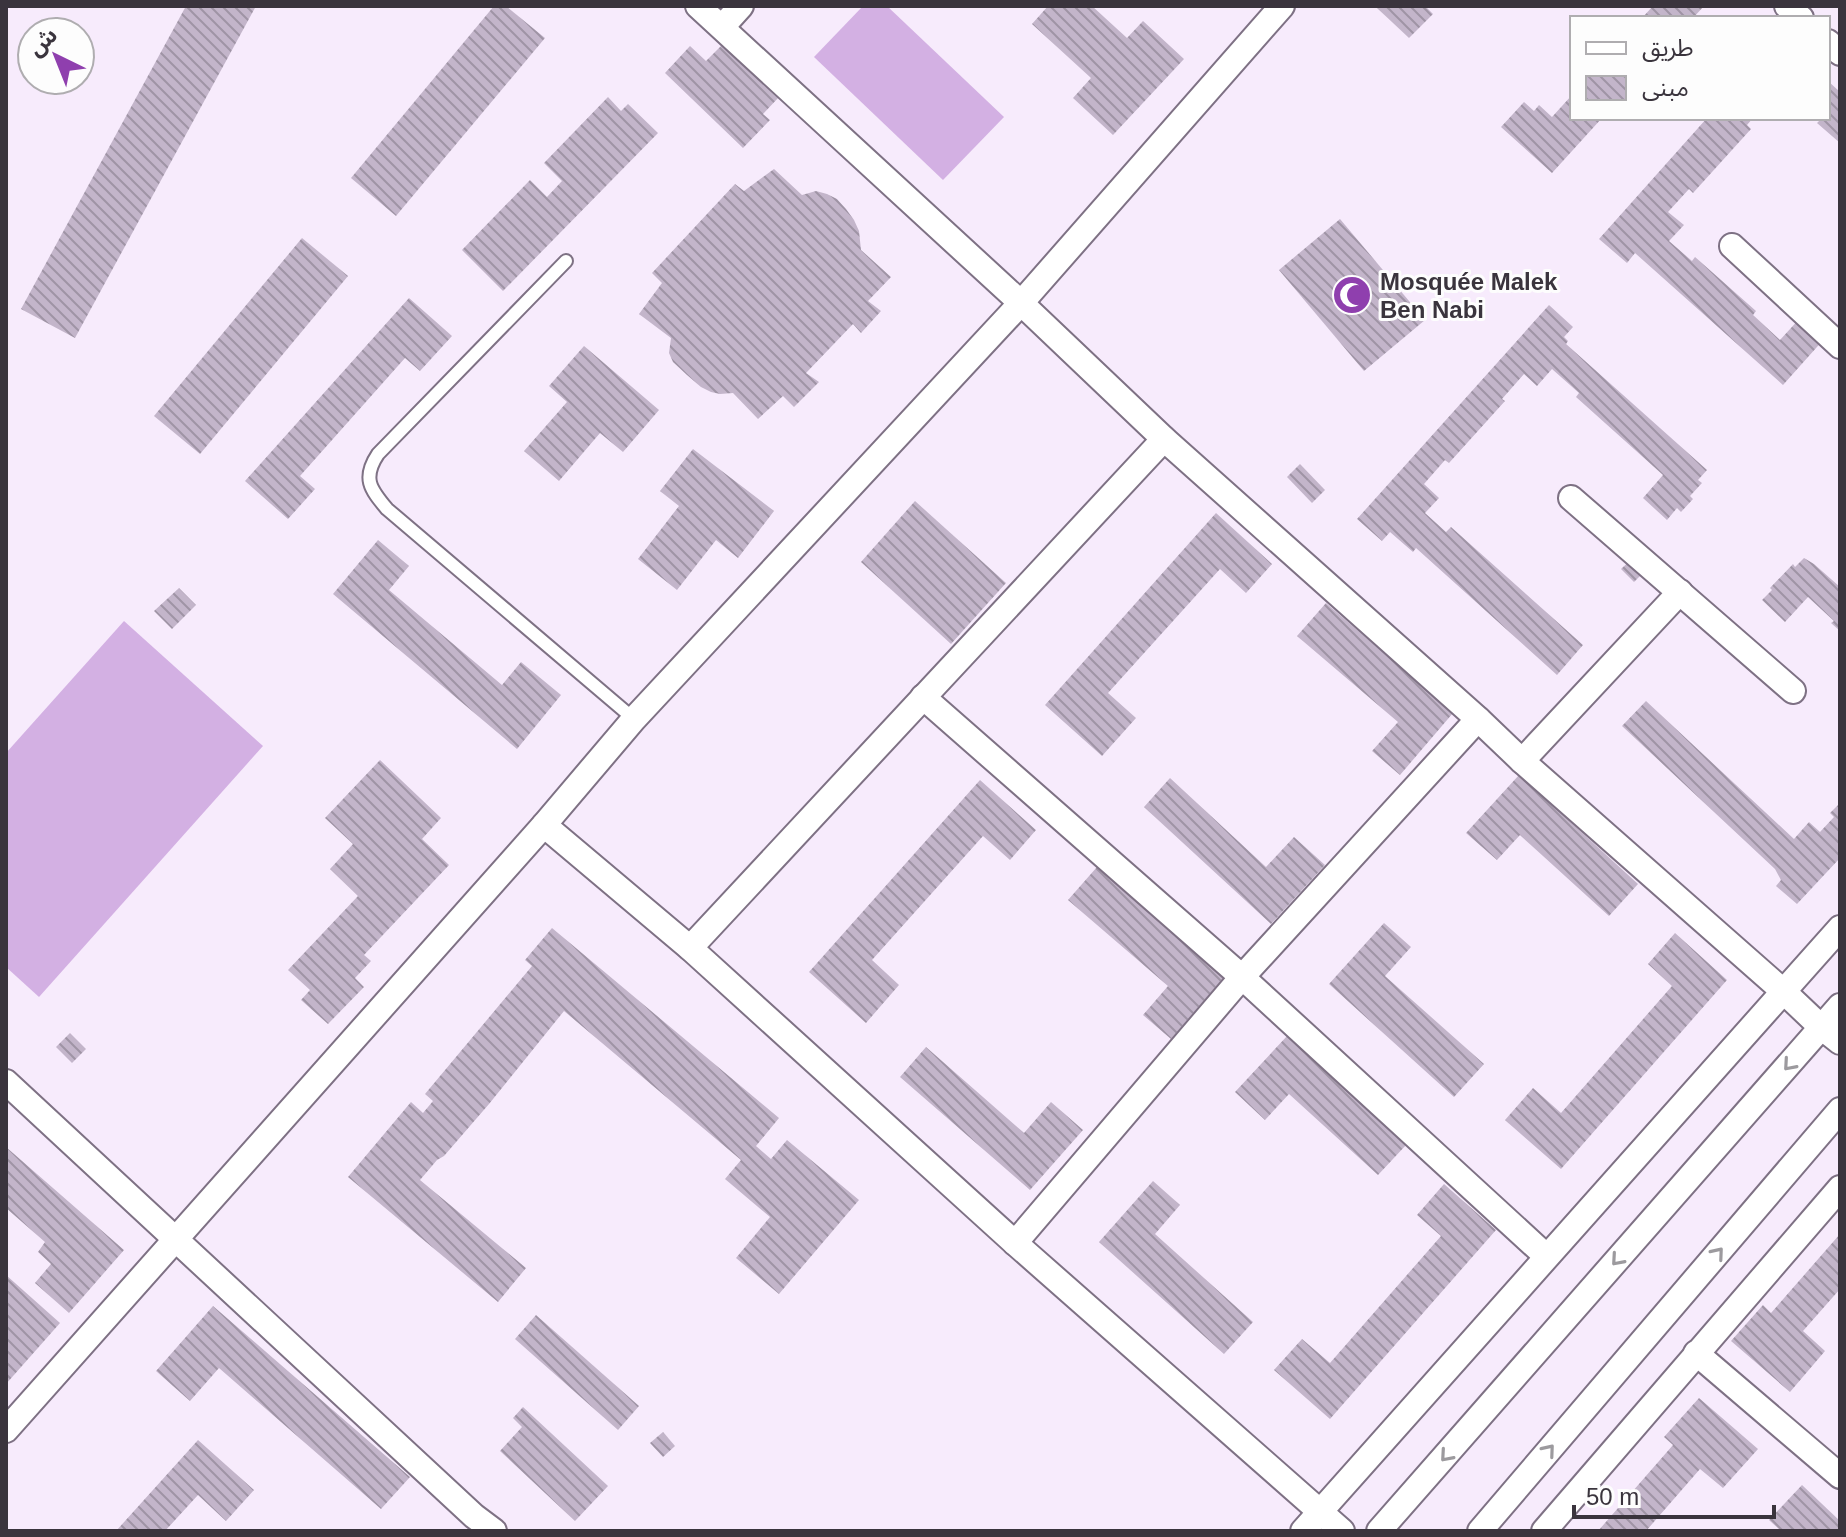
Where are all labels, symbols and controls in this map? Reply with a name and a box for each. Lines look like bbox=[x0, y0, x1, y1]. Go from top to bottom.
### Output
north arrow bbox=[16, 16, 96, 96]
legend bbox=[1570, 16, 1830, 120]
text: ش bbox=[23, 22, 62, 61]
text: طريق bbox=[1642, 34, 1694, 63]
text: مبنى bbox=[1642, 74, 1689, 101]
place label: Mosquée Malek Ben Nabi bbox=[1380, 268, 1558, 323]
mosque icon: Mosquée Malek Ben Nabi bbox=[1331, 274, 1373, 316]
one-way arrow bbox=[1784, 1055, 1798, 1070]
one-way arrow bbox=[1708, 1247, 1723, 1262]
one-way arrow bbox=[1612, 1251, 1627, 1266]
one-way arrow bbox=[1539, 1445, 1554, 1460]
one-way arrow bbox=[1441, 1446, 1455, 1461]
scale bar bbox=[1574, 1469, 1774, 1519]
text: 50 m bbox=[1586, 1483, 1639, 1510]

